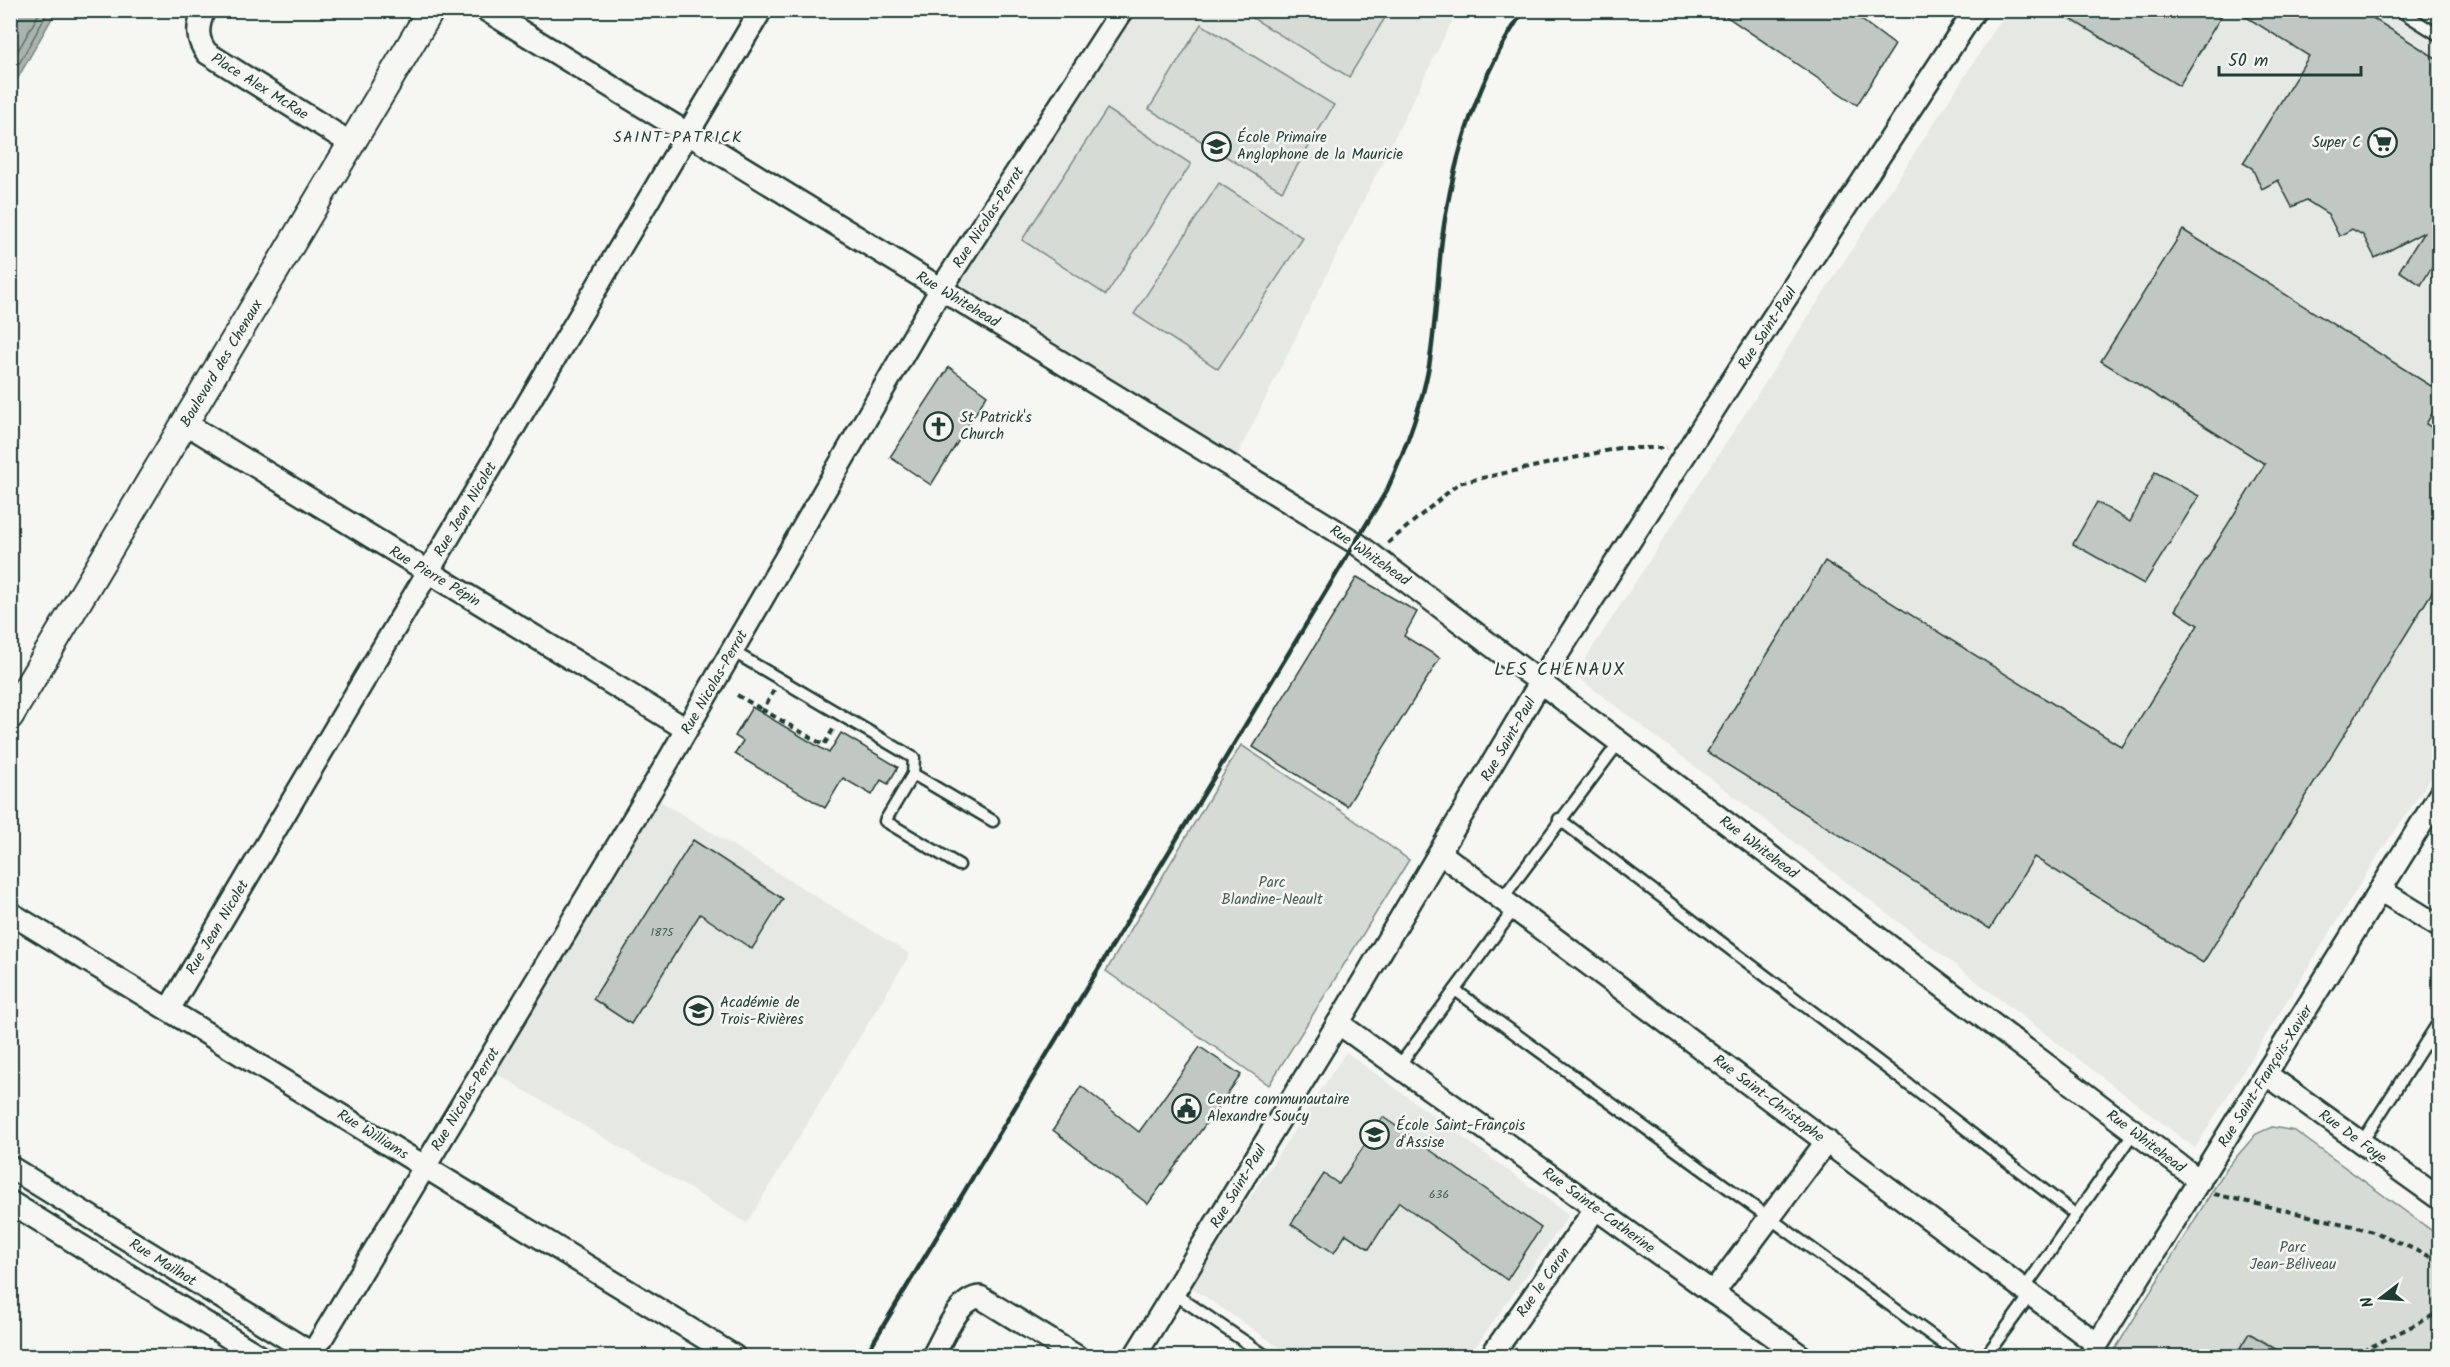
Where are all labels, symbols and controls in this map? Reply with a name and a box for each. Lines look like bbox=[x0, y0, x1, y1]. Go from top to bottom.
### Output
scale bar bbox=[2219, 39, 2362, 77]
street label: Place Alex McRae bbox=[206, 47, 313, 127]
text: 50 m bbox=[2228, 47, 2268, 76]
district label: SAINT-PATRICK bbox=[613, 125, 743, 150]
place label: École Primaire Anglophone de la Mauricie bbox=[1237, 126, 1403, 167]
supermarket icon: Super C bbox=[2366, 126, 2398, 158]
school or university icon: École Primaire Anglophone de la Mauricie bbox=[1200, 130, 1232, 162]
place label: Super C bbox=[2312, 131, 2361, 155]
street label: Rue Nicolas-Perrot bbox=[947, 162, 1031, 273]
street label: Rue Whitehead bbox=[911, 265, 1004, 335]
street label: Rue Saint-Paul bbox=[1732, 282, 1804, 375]
street label: Boulevard des Chenaux bbox=[174, 295, 270, 432]
place label: St Patrick's Church bbox=[960, 406, 1032, 447]
church icon: St Patrick's Church bbox=[923, 410, 955, 442]
street label: Rue Jean Nicolet bbox=[428, 457, 504, 562]
street label: Rue Whitehead bbox=[1324, 519, 1415, 593]
street label: Rue Pierre Pépin bbox=[384, 540, 485, 614]
street label: Rue Nicolas-Perrot bbox=[675, 626, 755, 739]
district label: LES CHENAUX bbox=[1494, 656, 1626, 685]
street label: Rue Saint-Paul bbox=[1475, 692, 1543, 786]
street label: Rue Whitehead bbox=[1714, 810, 1804, 886]
park label: Parc Blandine-Neault bbox=[1221, 871, 1323, 912]
street label: Rue Jean Nicolet bbox=[180, 875, 256, 980]
house number: 1875 bbox=[651, 923, 675, 942]
place label: Académie de Trois-Rivières bbox=[720, 991, 804, 1032]
school or university icon: Académie de Trois-Rivières bbox=[683, 995, 715, 1027]
street label: Rue Saint-François-Xavier bbox=[2212, 1000, 2320, 1153]
street label: Rue Nicolas-Perrot bbox=[425, 1043, 506, 1156]
street label: Rue Saint-Christophe bbox=[1707, 1049, 1830, 1149]
place label: Centre communautaire Alexandre Soucy bbox=[1207, 1088, 1349, 1129]
public building icon: Centre communautaire Alexandre Soucy bbox=[1170, 1092, 1202, 1124]
street label: Rue Williams bbox=[332, 1103, 413, 1167]
street label: Rue Whitehead bbox=[2101, 1104, 2191, 1180]
street label: Rue De Foye bbox=[2313, 1104, 2392, 1170]
place label: École Saint-François d'Assise bbox=[1396, 1114, 1526, 1155]
school or university icon: École Saint-François d'Assise bbox=[1359, 1118, 1391, 1150]
street label: Rue Saint-Paul bbox=[1204, 1140, 1274, 1233]
street label: Rue Sainte-Catherine bbox=[1537, 1162, 1660, 1260]
house number: 636 bbox=[1429, 1185, 1449, 1204]
street label: Rue Mailhot bbox=[124, 1233, 201, 1293]
park label: Parc Jean-Béliveau bbox=[2250, 1236, 2336, 1277]
street label: Rue le Caron bbox=[1511, 1243, 1577, 1323]
north arrow bbox=[2351, 1268, 2411, 1328]
text: N bbox=[2355, 1293, 2382, 1310]

